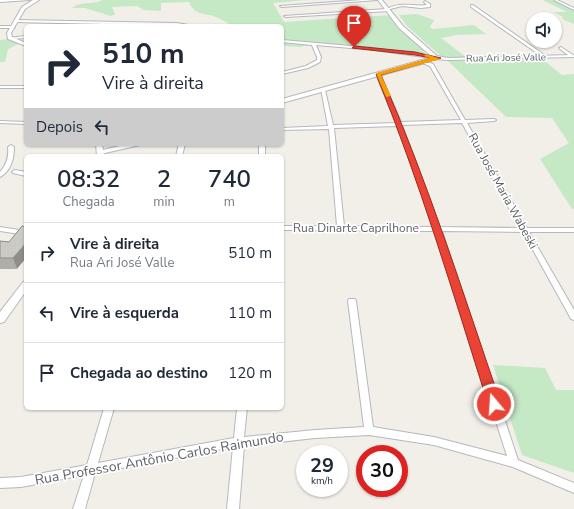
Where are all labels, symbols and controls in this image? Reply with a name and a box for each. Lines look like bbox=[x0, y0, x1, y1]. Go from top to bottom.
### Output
pin bbox=[337, 6, 371, 47]
icon: arrive bbox=[343, 12, 365, 34]
map controls bbox=[526, 12, 562, 48]
button: sound bbox=[526, 12, 562, 48]
text: 510 m bbox=[102, 35, 185, 73]
icon: right bbox=[36, 40, 88, 92]
street label: Rua Ari José Valle bbox=[466, 50, 546, 66]
text: Vire à direita bbox=[102, 71, 204, 95]
icon: left bbox=[91, 116, 113, 138]
text: Depois bbox=[36, 117, 83, 137]
street label: Rua José Maria Wabeski bbox=[464, 130, 542, 252]
text: 08:32 bbox=[57, 163, 120, 195]
text: 2 bbox=[157, 163, 171, 195]
text: 740 bbox=[208, 163, 251, 195]
text: Chegada bbox=[63, 193, 115, 211]
text: min bbox=[153, 193, 175, 211]
text: m bbox=[224, 193, 235, 211]
street label: Rua Dinarte Caprilhone bbox=[293, 220, 419, 236]
text: Vire à direita bbox=[70, 234, 159, 254]
icon: right bbox=[36, 242, 58, 264]
text: 510 m bbox=[228, 243, 272, 263]
text: Rua Ari José Valle bbox=[70, 254, 174, 272]
icon: left bbox=[36, 302, 58, 324]
text: Vire à esquerda bbox=[70, 303, 179, 323]
text: 110 m bbox=[228, 303, 272, 323]
icon: arrive bbox=[36, 362, 58, 384]
text: Chegada ao destino bbox=[70, 363, 208, 383]
text: 120 m bbox=[228, 363, 272, 383]
position arrow bbox=[473, 383, 515, 425]
street label: Rua Professor Antônio Carlos Raimundo bbox=[33, 427, 285, 490]
speed limit sign: 30 bbox=[356, 445, 408, 497]
text: 29 bbox=[310, 452, 334, 479]
text: km/h bbox=[311, 474, 333, 488]

